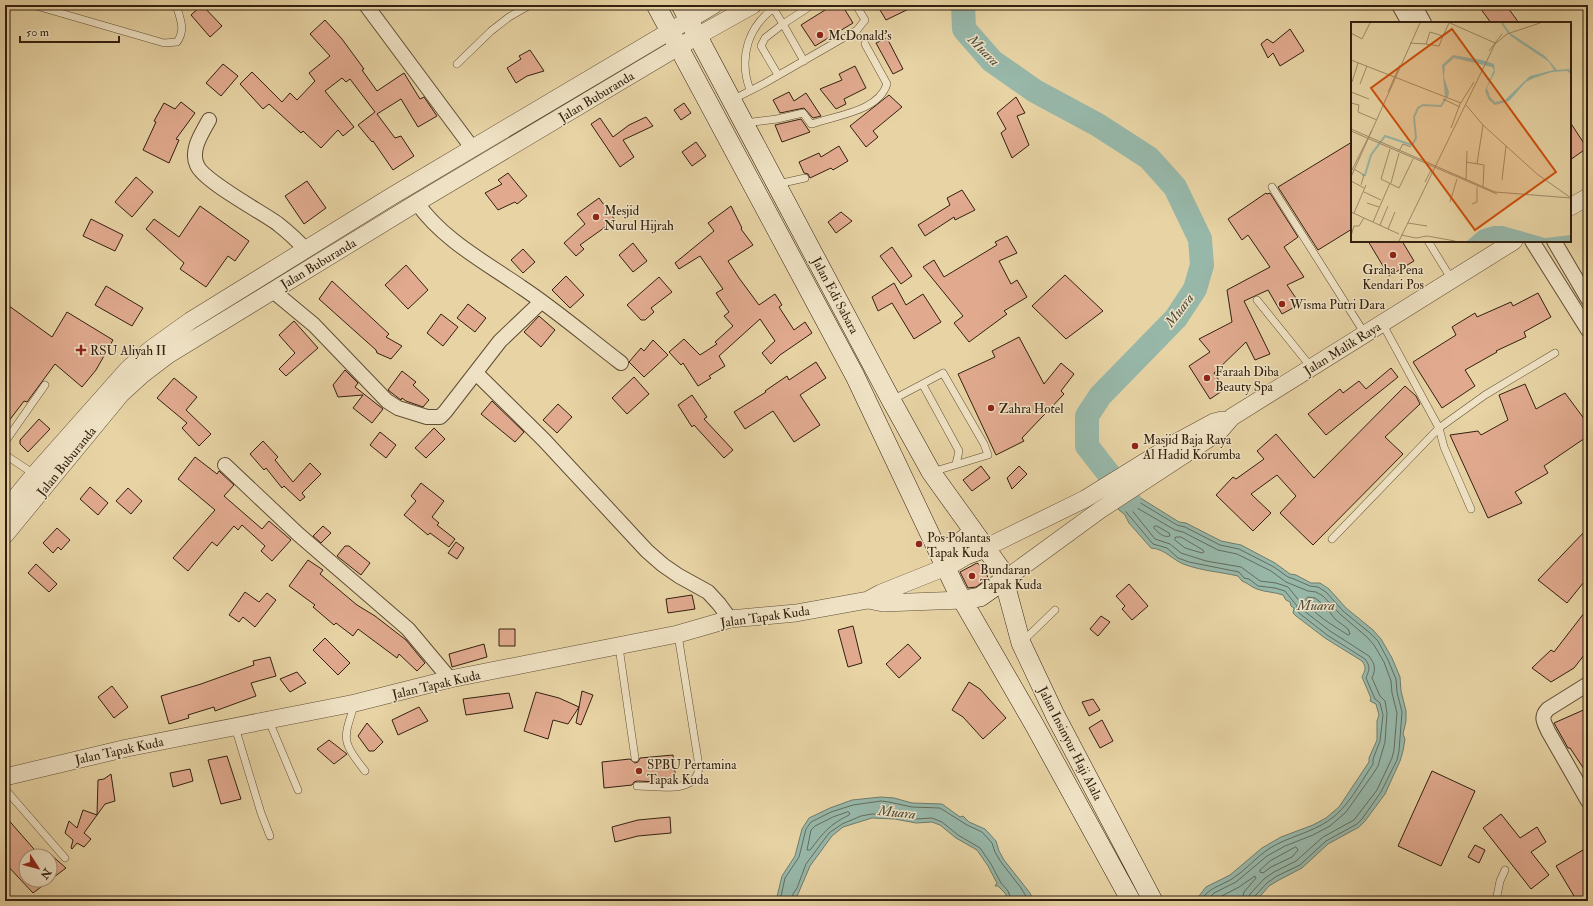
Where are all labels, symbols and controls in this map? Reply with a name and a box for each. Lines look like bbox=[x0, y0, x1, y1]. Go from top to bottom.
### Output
scale bar bbox=[20, 18, 119, 44]
inset map bbox=[1351, 22, 1571, 242]
text: 50 m bbox=[26, 25, 50, 40]
place label: McDonald's bbox=[828, 28, 892, 44]
marker: McDonald's bbox=[815, 30, 825, 40]
water label: Muara bbox=[964, 30, 1003, 70]
street label: Jalan Buburanda bbox=[555, 68, 638, 126]
place label: Mesjid Nurul Hijrah bbox=[604, 203, 674, 234]
marker: Mesjid Nurul Hijrah bbox=[591, 212, 601, 222]
street label: Jalan Buburanda bbox=[277, 235, 360, 293]
marker: Graha Pena Kendari Pos bbox=[1388, 250, 1398, 260]
street label: Jalan Edi Sabara bbox=[808, 253, 862, 337]
place label: Graha Pena Kendari Pos bbox=[1362, 262, 1424, 293]
water label: Muara bbox=[1161, 290, 1198, 331]
place label: Wisma Putri Dara bbox=[1289, 297, 1386, 313]
marker: Wisma Putri Dara bbox=[1277, 299, 1287, 309]
street label: Jalan Malik Raya bbox=[1300, 319, 1385, 380]
place label: RSU Aliyah II bbox=[90, 343, 166, 360]
marker: RSU Aliyah II bbox=[75, 344, 87, 356]
place label: Faraah Diba Beauty Spa bbox=[1215, 364, 1280, 396]
marker: Faraah Diba Beauty Spa bbox=[1202, 373, 1212, 383]
place label: Zahra Hotel bbox=[999, 401, 1064, 417]
marker: Zahra Hotel bbox=[986, 403, 996, 413]
street label: Jalan Buburanda bbox=[33, 423, 100, 501]
place label: Masjid Baja Raya Al Hadid Korumba bbox=[1142, 432, 1241, 463]
marker: Masjid Baja Raya Al Hadid Korumba bbox=[1130, 441, 1140, 451]
place label: Pos Polantas Tapak Kuda bbox=[927, 530, 991, 562]
marker: Pos Polantas Tapak Kuda bbox=[914, 539, 924, 549]
place label: Bundaran Tapak Kuda bbox=[980, 562, 1042, 594]
marker: Bundaran Tapak Kuda bbox=[967, 571, 977, 581]
water label: Muara bbox=[1296, 597, 1335, 614]
street label: Jalan Tapak Kuda bbox=[718, 603, 812, 632]
street label: Jalan Tapak Kuda bbox=[390, 667, 483, 704]
street label: Jalan Insinyur Haji Alala bbox=[1033, 683, 1106, 804]
street label: Jalan Tapak Kuda bbox=[72, 734, 166, 769]
place label: SPBU Pertamina Tapak Kuda bbox=[647, 757, 737, 789]
marker: SPBU Pertamina Tapak Kuda bbox=[634, 766, 644, 776]
water label: Muara bbox=[876, 802, 917, 823]
north arrow bbox=[18, 848, 58, 888]
text: N bbox=[37, 865, 54, 882]

